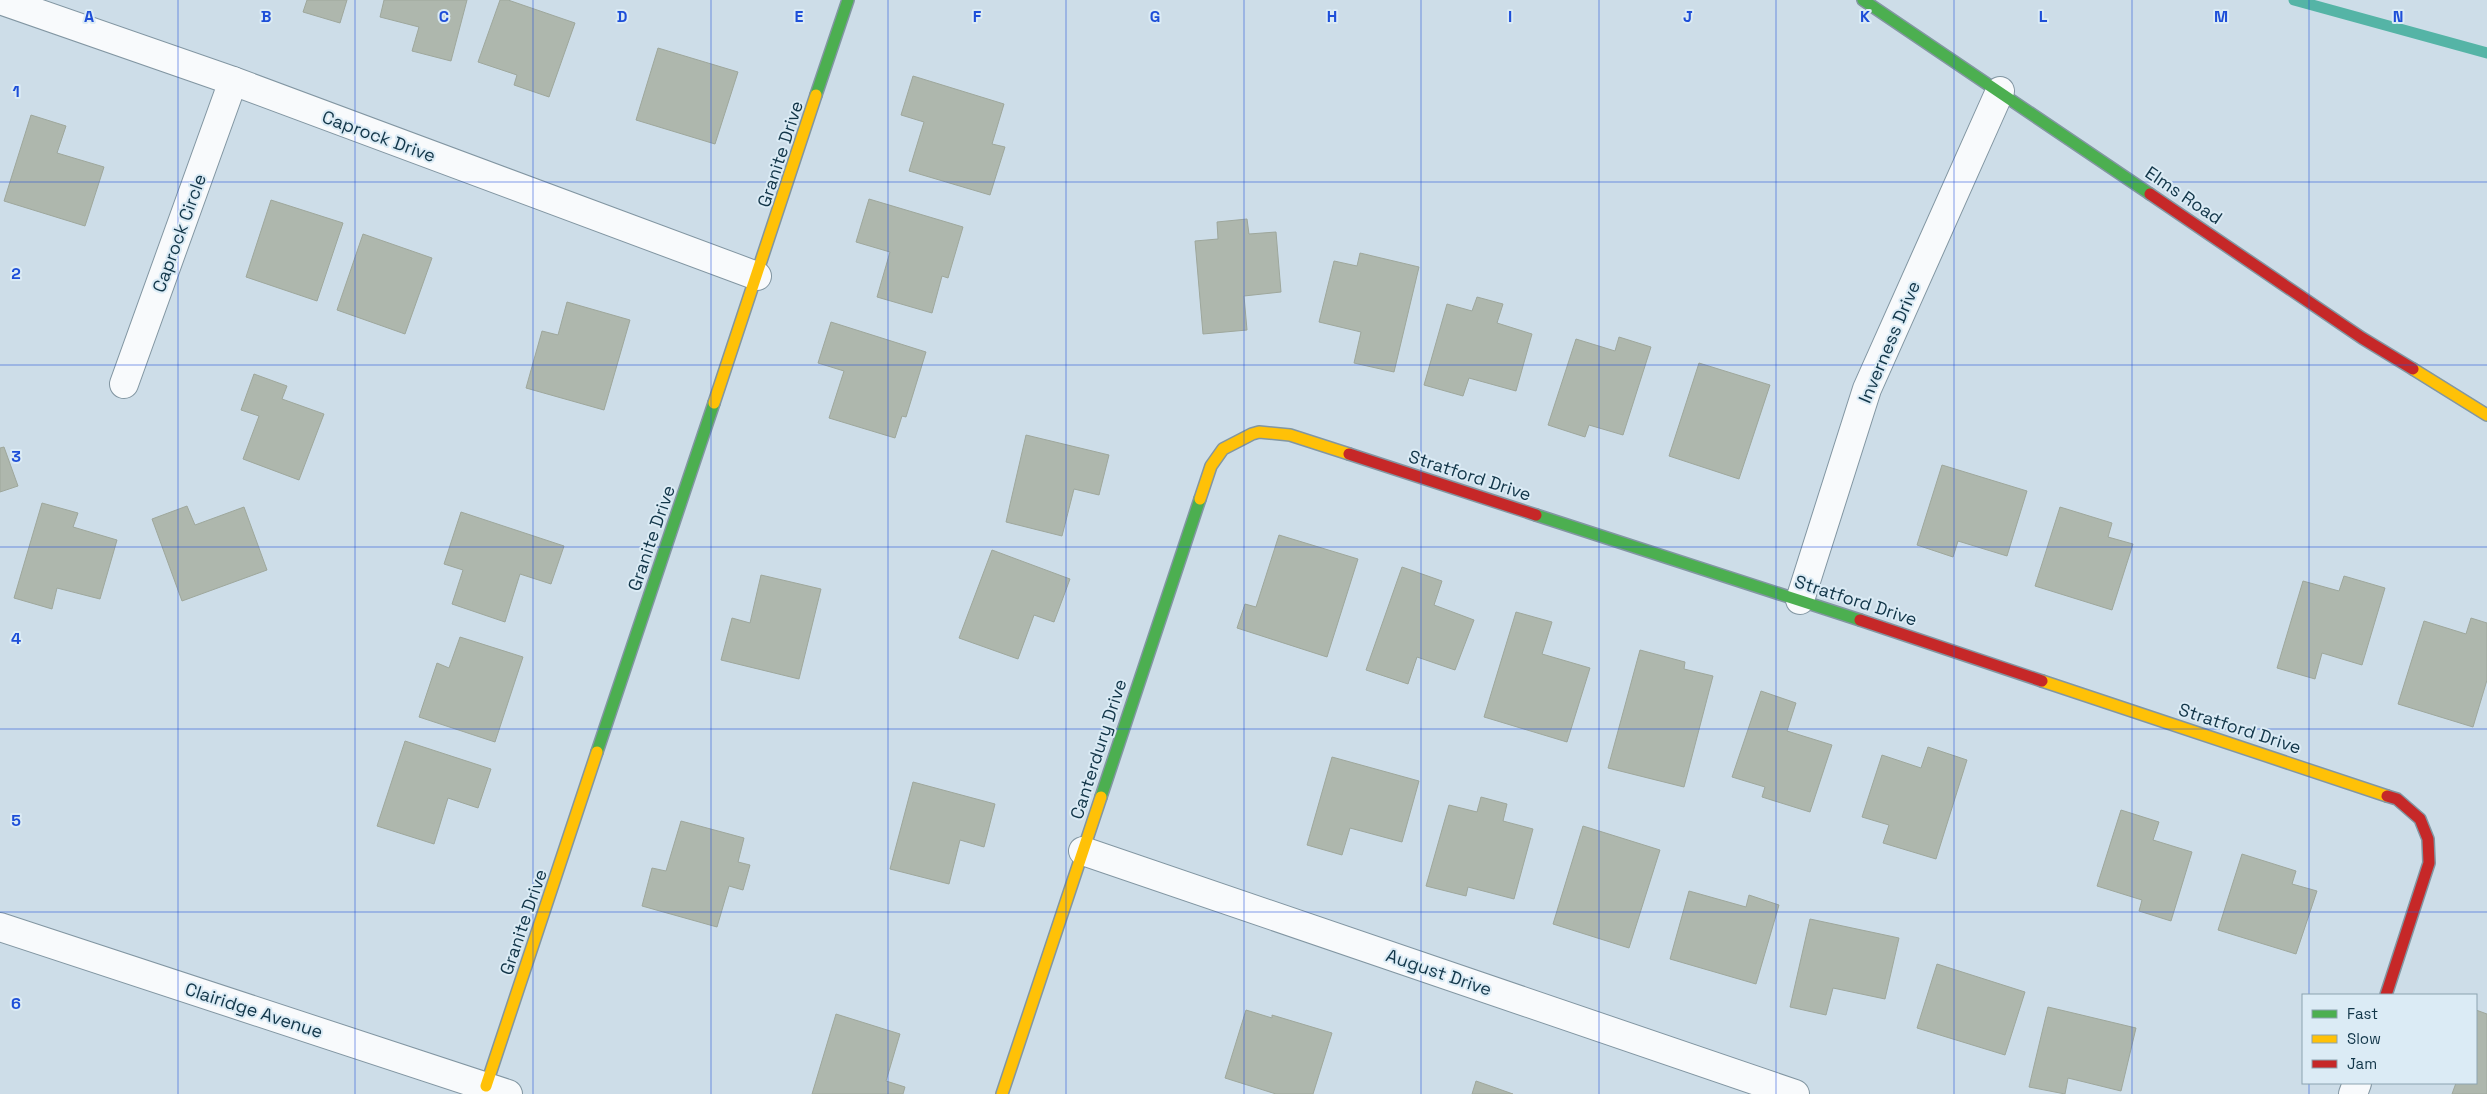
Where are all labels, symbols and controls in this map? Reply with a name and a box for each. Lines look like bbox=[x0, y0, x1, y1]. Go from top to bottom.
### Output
text: A bbox=[84, 6, 94, 27]
text: B bbox=[261, 6, 271, 27]
text: C bbox=[439, 6, 449, 27]
text: D bbox=[617, 6, 627, 27]
text: E bbox=[795, 6, 804, 27]
text: F bbox=[973, 6, 982, 27]
text: G bbox=[1150, 6, 1160, 27]
text: H bbox=[1327, 6, 1337, 27]
text: I bbox=[1508, 6, 1512, 27]
text: J bbox=[1683, 6, 1693, 27]
text: K bbox=[1860, 6, 1870, 27]
text: L bbox=[2039, 6, 2048, 27]
text: M bbox=[2214, 6, 2228, 27]
text: N bbox=[2393, 6, 2403, 27]
text: 1 bbox=[12, 81, 20, 102]
street label: Granite Drive bbox=[752, 98, 808, 210]
street label: Caprock Drive bbox=[319, 105, 439, 167]
street label: Elms Road bbox=[2141, 161, 2227, 229]
street label: Caprock Circle bbox=[147, 171, 211, 295]
text: 2 bbox=[11, 263, 21, 284]
street label: Inverness Drive bbox=[1853, 278, 1925, 406]
street label: Stratford Drive bbox=[1406, 444, 1534, 506]
text: 3 bbox=[11, 446, 21, 467]
street label: Granite Drive bbox=[622, 482, 680, 594]
street label: Stratford Drive bbox=[1792, 569, 1920, 631]
text: 4 bbox=[11, 628, 21, 649]
street label: Canterdury Drive bbox=[1065, 676, 1131, 822]
street label: Stratford Drive bbox=[2176, 697, 2304, 759]
text: 5 bbox=[11, 810, 21, 831]
street label: Granite Drive bbox=[494, 866, 552, 978]
street label: August Drive bbox=[1383, 943, 1495, 1001]
street label: Clairidge Avenue bbox=[182, 977, 326, 1043]
text: 6 bbox=[11, 993, 21, 1014]
legend bbox=[2302, 994, 2477, 1084]
text: Fast bbox=[2347, 1004, 2378, 1023]
text: Slow bbox=[2347, 1029, 2381, 1048]
text: Jam bbox=[2347, 1054, 2377, 1073]

